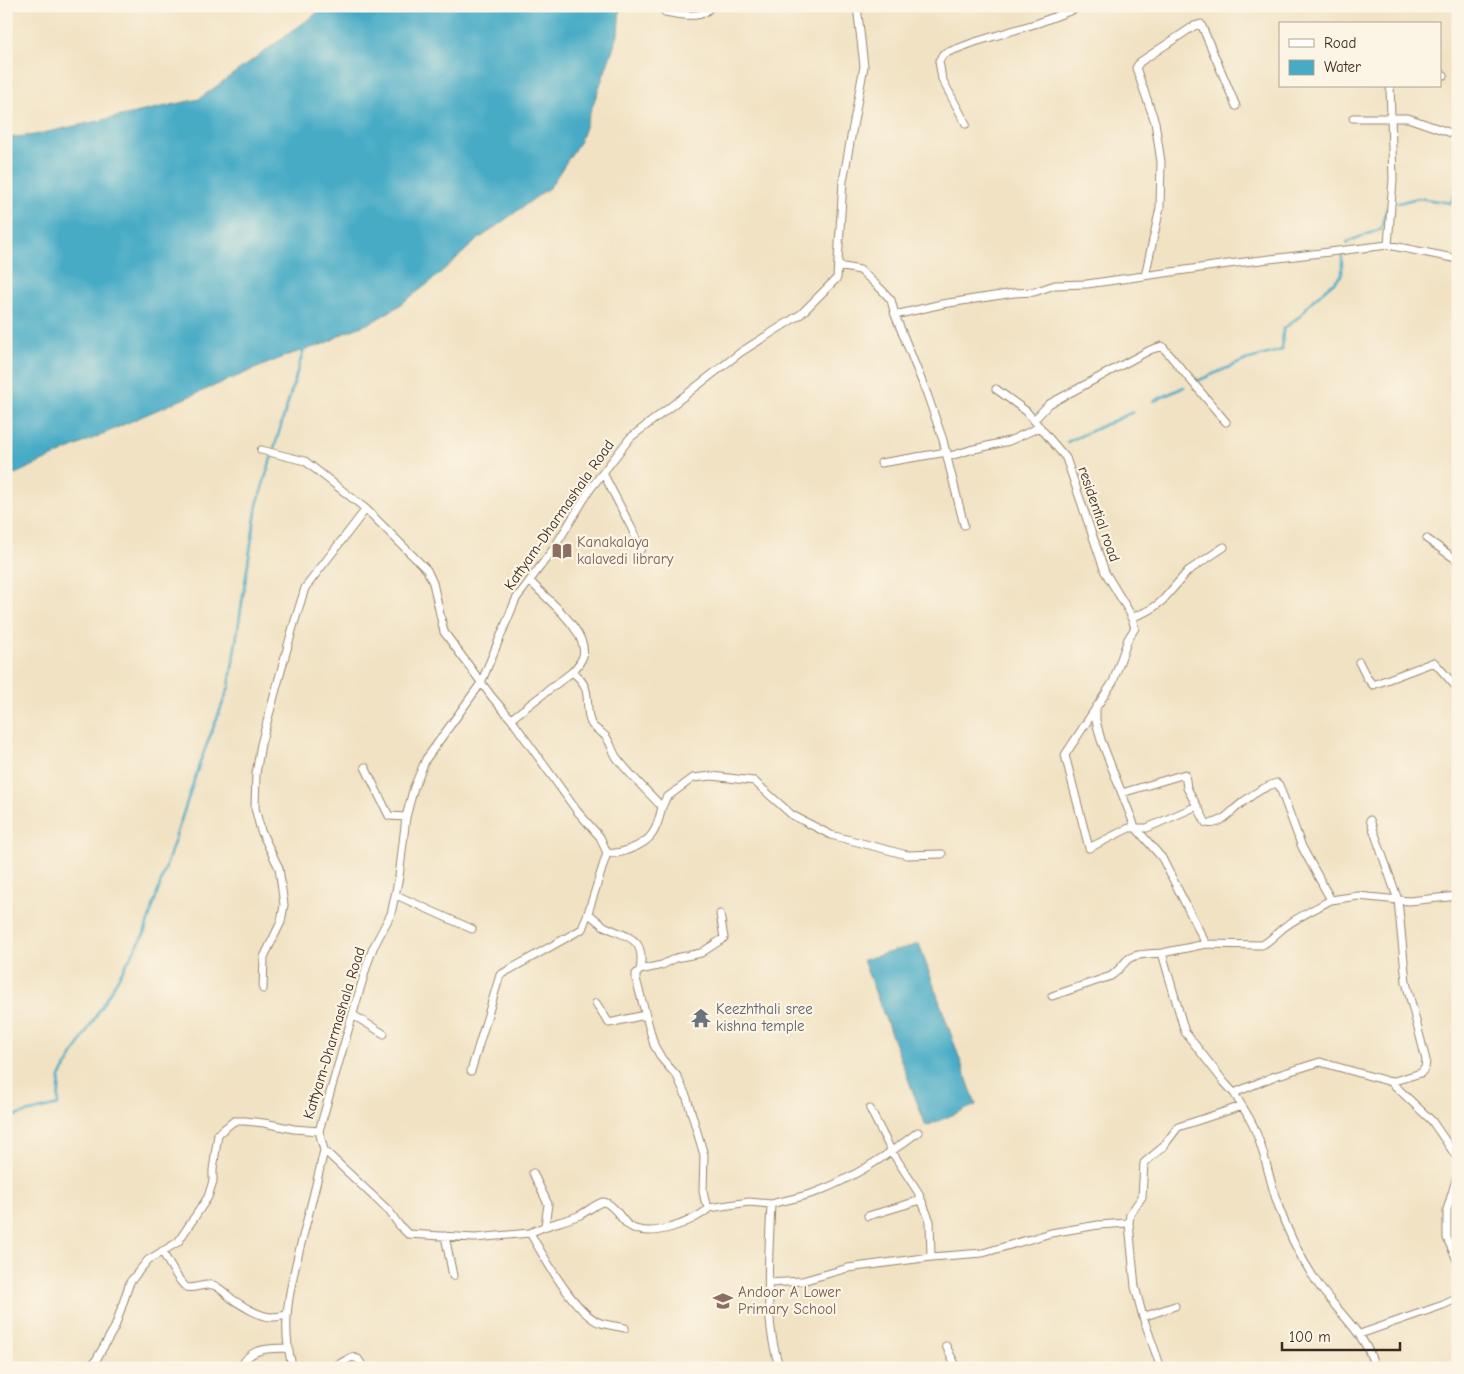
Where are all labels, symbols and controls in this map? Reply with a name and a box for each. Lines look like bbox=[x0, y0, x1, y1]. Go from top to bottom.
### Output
legend bbox=[1279, 22, 1442, 88]
text: Road bbox=[1324, 34, 1356, 52]
text: Water bbox=[1324, 58, 1361, 76]
street label: Kattyam-Dharmashala Road bbox=[500, 436, 618, 594]
street label: residential road bbox=[1074, 464, 1124, 564]
place label: Kanakalaya kalavedi library bbox=[577, 533, 674, 568]
library icon: Kanakalaya kalavedi library bbox=[551, 540, 573, 562]
street label: Kattyam-Dharmashala Road bbox=[299, 945, 369, 1121]
place label: Keezhthali sree kishna temple bbox=[716, 1000, 813, 1035]
temple icon: Keezhthali sree kishna temple bbox=[690, 1007, 712, 1029]
place label: Andoor A Lower Primary School bbox=[738, 1283, 841, 1318]
school or university icon: Andoor A Lower Primary School bbox=[712, 1290, 734, 1312]
scale bar bbox=[1282, 1319, 1399, 1351]
text: 100 m bbox=[1289, 1328, 1331, 1346]

